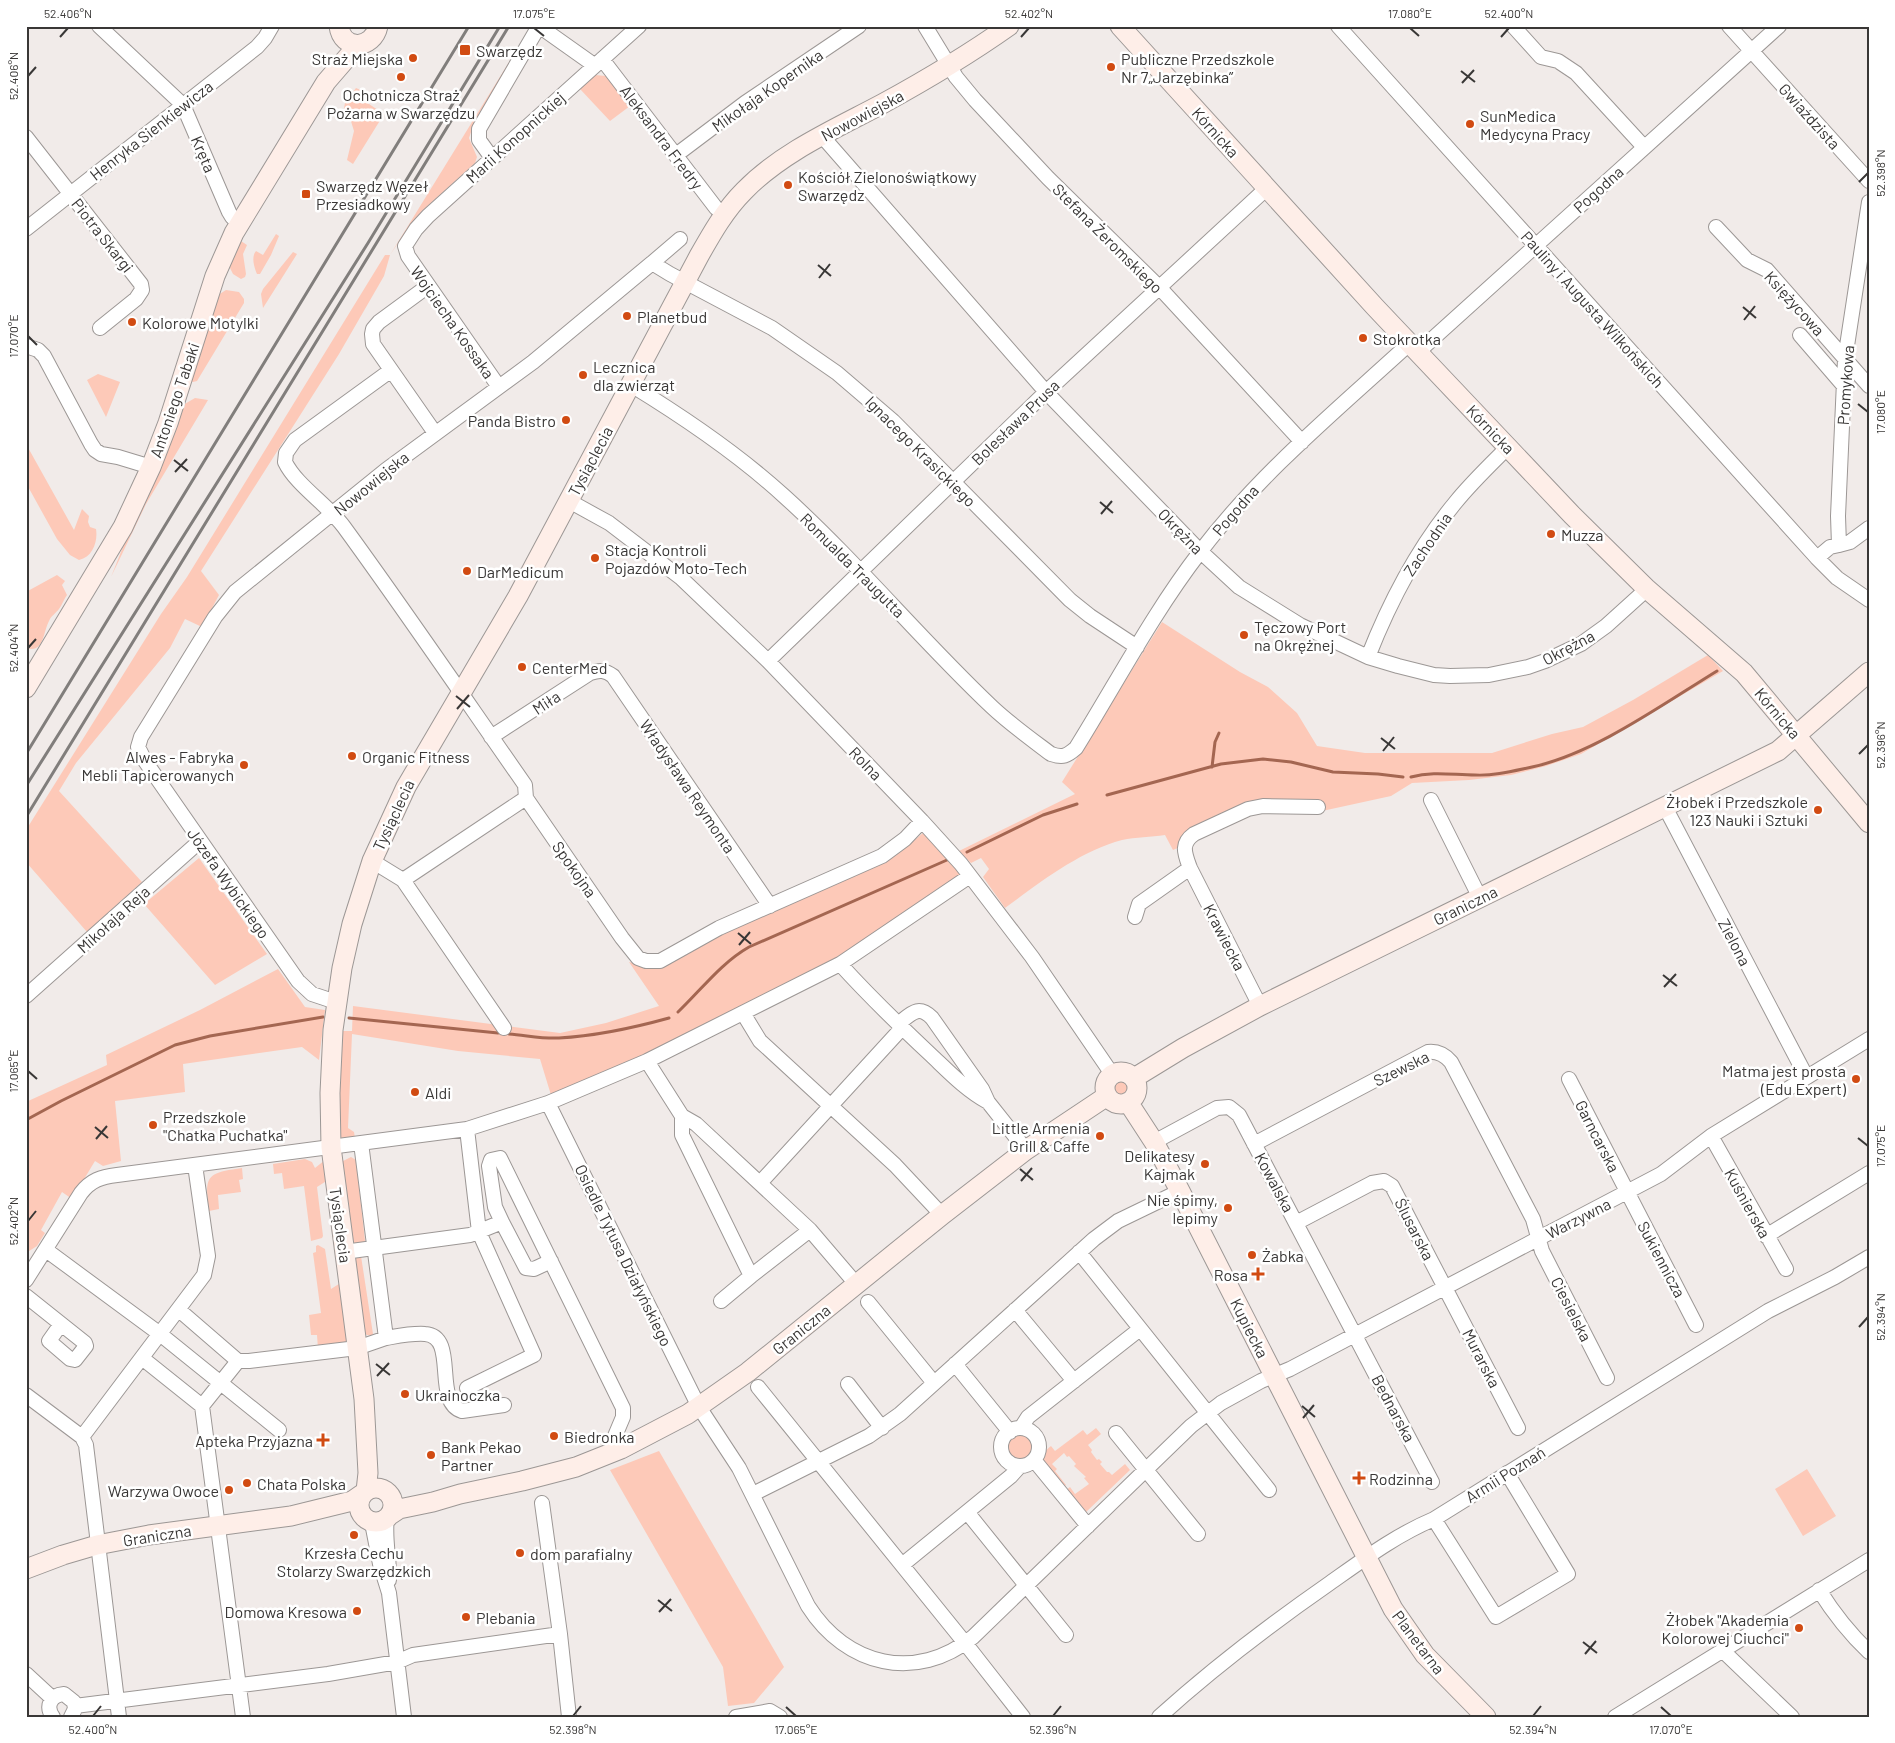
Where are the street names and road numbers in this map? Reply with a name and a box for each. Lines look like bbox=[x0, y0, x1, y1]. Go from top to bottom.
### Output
street label: Mikołaja Kopernika bbox=[708, 45, 826, 135]
street label: Henryka Sienkiewicza bbox=[86, 76, 216, 184]
street label: Gwiaździsta bbox=[1775, 79, 1845, 153]
street label: Aleksandra Fredry bbox=[617, 81, 708, 193]
street label: Nowowiejska bbox=[817, 85, 907, 145]
street label: Marii Konopnickiej bbox=[462, 88, 568, 186]
street label: Kórnicka bbox=[1189, 103, 1243, 161]
street label: Kręta bbox=[188, 133, 220, 175]
street label: Pogodna bbox=[1569, 162, 1627, 216]
street label: Stefana Żeromskiego bbox=[1049, 179, 1167, 297]
street label: Piotra Skargi bbox=[68, 194, 138, 276]
street label: Pauliny i Augusta Wilkońskich bbox=[1518, 227, 1668, 391]
street label: Wojciecha Kossaka bbox=[407, 262, 499, 382]
street label: Księżycowa bbox=[1761, 267, 1829, 339]
street label: Antoniego Tabaki bbox=[145, 340, 203, 460]
street label: Promykowa bbox=[1833, 344, 1857, 426]
street label: Bolesława Prusa bbox=[967, 375, 1063, 469]
street label: Ignacego Krasickiego bbox=[862, 392, 980, 510]
street label: Kórnicka bbox=[1463, 400, 1519, 458]
street label: Tysiąclecia bbox=[564, 423, 616, 499]
street label: Nowowiejska bbox=[330, 447, 412, 519]
street label: Pogodna bbox=[1208, 481, 1262, 539]
street label: Okrężna bbox=[1155, 504, 1207, 558]
street label: Romualda Traugutta bbox=[797, 509, 909, 621]
street label: Zachodnia bbox=[1399, 509, 1455, 579]
street label: Okrężna bbox=[1539, 625, 1597, 669]
street label: Kórnicka bbox=[1751, 684, 1805, 742]
street label: Miła bbox=[529, 686, 563, 718]
street label: Władysława Reymonta bbox=[636, 716, 740, 856]
street label: Rolna bbox=[846, 742, 886, 784]
street label: Tysiąclecia bbox=[368, 776, 418, 854]
street label: Józefa Wybickiego bbox=[184, 824, 274, 942]
street label: Spokojna bbox=[549, 837, 601, 901]
street label: Mikołaja Reja bbox=[73, 881, 153, 957]
street label: Graniczna bbox=[1430, 881, 1500, 929]
street label: Krawiecka bbox=[1200, 901, 1250, 973]
street label: Zielona bbox=[1715, 915, 1755, 969]
street label: Szewska bbox=[1370, 1046, 1432, 1090]
street label: Garncarska bbox=[1572, 1097, 1624, 1175]
street label: Kowalska bbox=[1251, 1149, 1299, 1215]
street label: Osiedle Tytusa Działyńskiego bbox=[572, 1161, 676, 1349]
street label: Kuśnierska bbox=[1721, 1165, 1775, 1241]
street label: Tysiąclecia bbox=[326, 1186, 356, 1264]
street label: Warzywna bbox=[1542, 1194, 1614, 1242]
street label: Ślusarska bbox=[1391, 1195, 1439, 1263]
street label: Sukiennicza bbox=[1634, 1218, 1690, 1300]
street label: Ciesielska bbox=[1548, 1274, 1596, 1344]
street label: Kupiecka bbox=[1227, 1295, 1273, 1361]
street label: Graniczna bbox=[768, 1300, 834, 1358]
street label: Murarska bbox=[1459, 1325, 1505, 1391]
street label: Bednarska bbox=[1368, 1371, 1420, 1445]
street label: Armii Poznań bbox=[1462, 1442, 1548, 1506]
street label: Graniczna bbox=[122, 1520, 192, 1550]
street label: Planetarna bbox=[1389, 1606, 1449, 1678]

